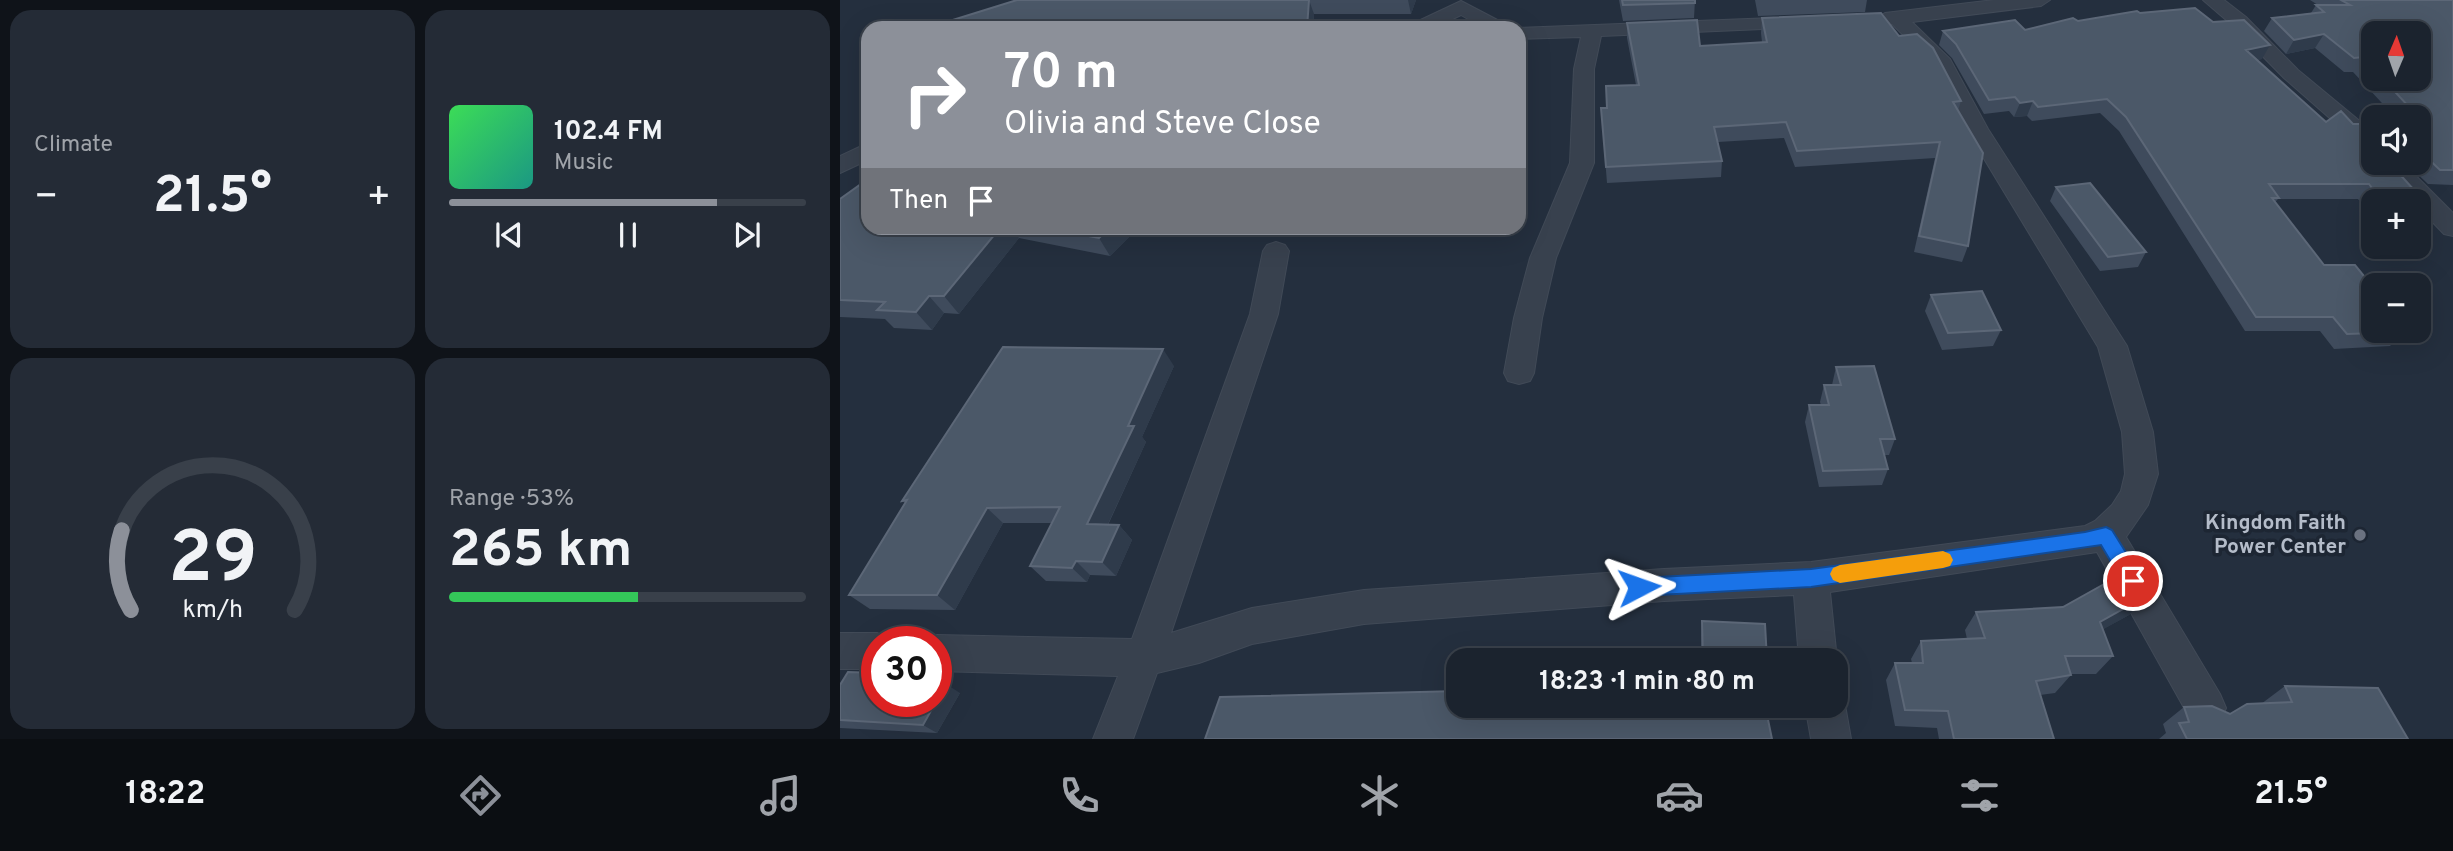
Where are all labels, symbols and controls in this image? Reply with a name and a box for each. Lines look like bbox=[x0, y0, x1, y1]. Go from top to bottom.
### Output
north arrow bbox=[2361, 21, 2431, 91]
map controls bbox=[2361, 21, 2431, 343]
text: 70 m bbox=[1004, 44, 1118, 106]
icon: right bbox=[889, 49, 980, 140]
text: Olivia and Steve Close bbox=[1004, 105, 1321, 145]
button: sound bbox=[2361, 105, 2431, 175]
text: 102.4 FM bbox=[554, 116, 663, 149]
text: Climate bbox=[34, 131, 113, 160]
text: Music bbox=[554, 149, 614, 178]
text: 21.5° bbox=[153, 165, 272, 231]
text: − bbox=[34, 174, 59, 223]
text: + bbox=[366, 174, 391, 223]
icon: arrive bbox=[962, 182, 1000, 220]
text: Then bbox=[889, 185, 948, 218]
button: + bbox=[2361, 189, 2431, 259]
icon: previous bbox=[490, 216, 528, 254]
icon: pause bbox=[609, 216, 647, 254]
icon: next bbox=[728, 216, 766, 254]
button: − bbox=[2361, 273, 2431, 343]
text: Range · 53% bbox=[449, 485, 574, 514]
place label: Kingdom Faith Power Center bbox=[2205, 510, 2346, 561]
text: 29 bbox=[168, 516, 257, 608]
text: 265 km bbox=[449, 519, 632, 585]
marker: Kingdom Faith Power Center bbox=[2352, 527, 2368, 543]
position arrow bbox=[1602, 550, 1676, 624]
pin bbox=[2103, 551, 2163, 611]
icon: arrive bbox=[2114, 562, 2152, 600]
text: km/h bbox=[182, 594, 243, 626]
speed limit sign: 30 bbox=[861, 626, 952, 717]
text: 18:23 · 1 min · 80 m bbox=[1539, 666, 1755, 699]
icon: directions bbox=[456, 771, 505, 820]
icon: music bbox=[756, 771, 805, 820]
icon: phone bbox=[1055, 771, 1104, 820]
icon: climate bbox=[1355, 771, 1404, 820]
icon: car bbox=[1655, 771, 1704, 820]
icon: filters bbox=[1955, 771, 2004, 820]
text: 18:22 bbox=[125, 775, 205, 815]
text: 21.5° bbox=[2254, 775, 2328, 815]

